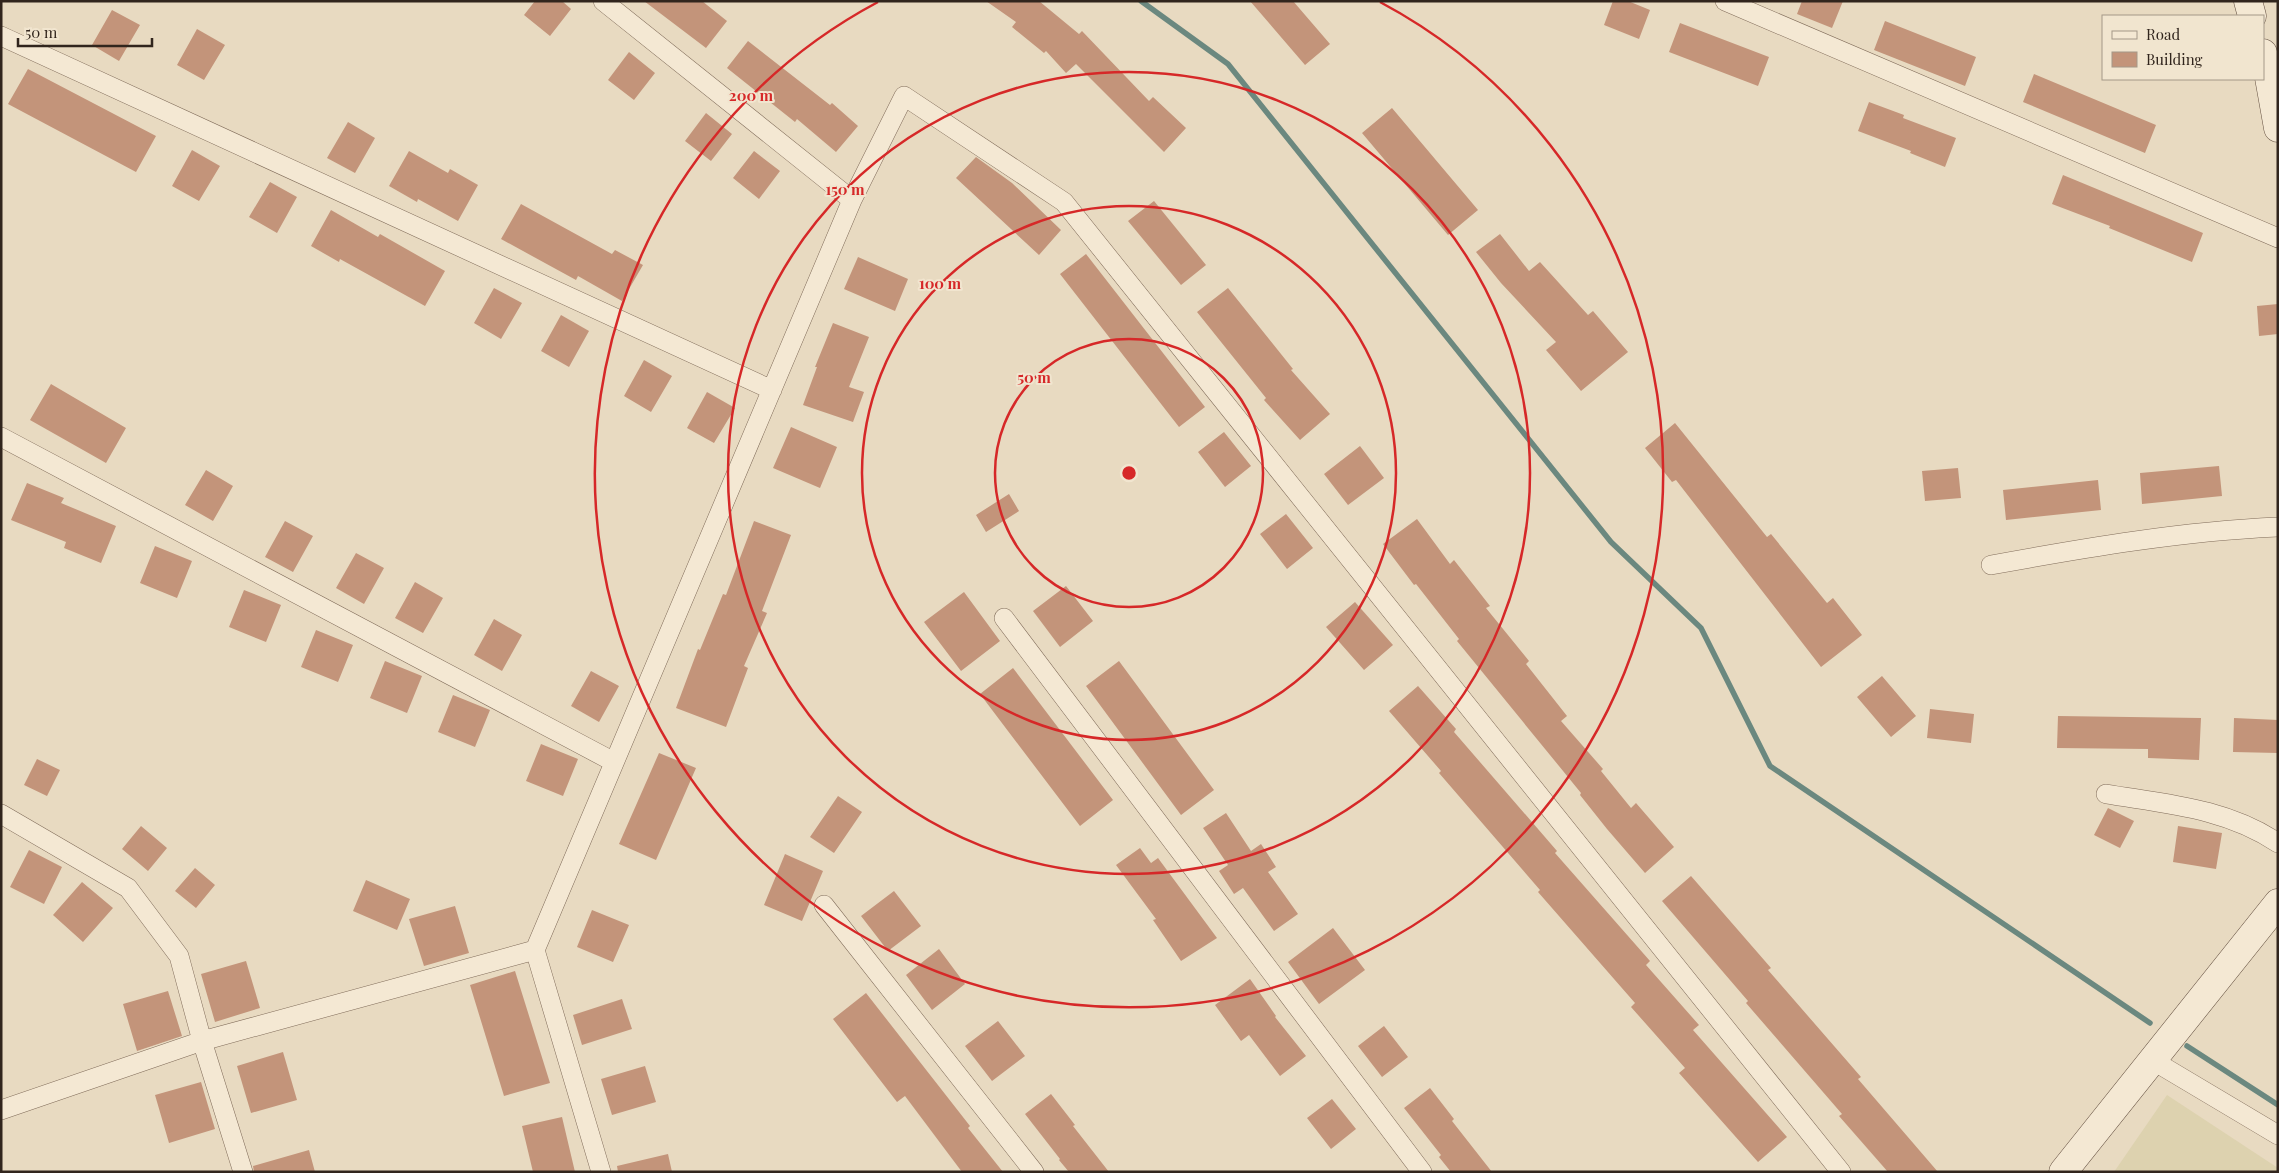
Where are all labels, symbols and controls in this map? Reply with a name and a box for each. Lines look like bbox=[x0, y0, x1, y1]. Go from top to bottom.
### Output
scale bar bbox=[18, 15, 151, 47]
legend bbox=[2102, 15, 2264, 80]
text: 50 m bbox=[25, 22, 58, 42]
text: Road bbox=[2146, 24, 2180, 44]
text: Building bbox=[2146, 49, 2203, 69]
text: 200 m bbox=[729, 85, 774, 105]
text: 150 m bbox=[825, 179, 865, 199]
text: 100 m bbox=[919, 273, 962, 293]
text: 50 m bbox=[1017, 367, 1051, 387]
centre of rings bbox=[1120, 464, 1138, 482]

